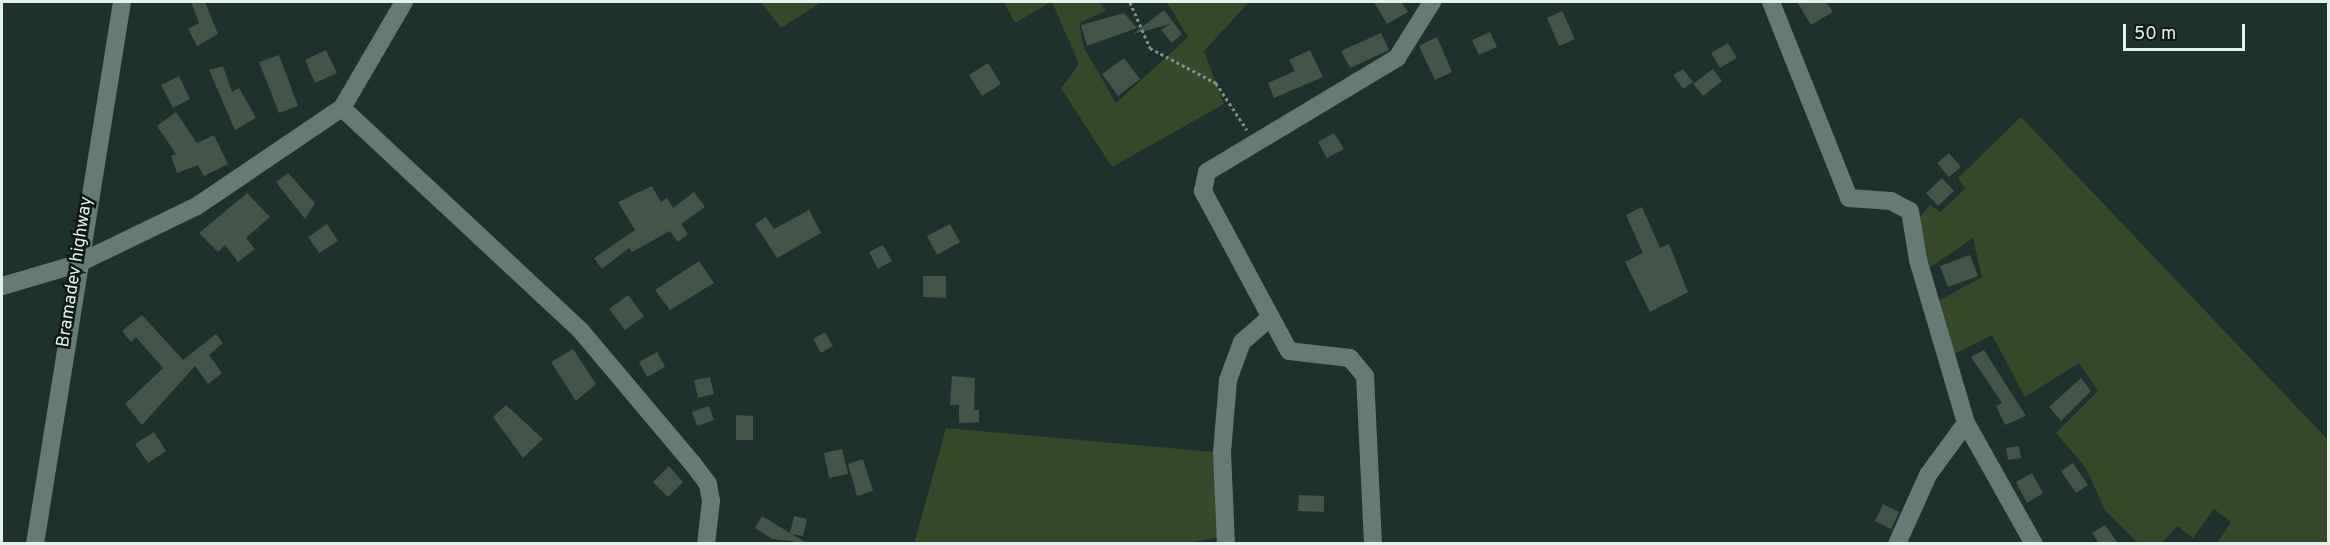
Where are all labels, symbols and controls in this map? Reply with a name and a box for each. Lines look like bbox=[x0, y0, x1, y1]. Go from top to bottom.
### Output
scale bar bbox=[2126, 12, 2248, 50]
text: 50 m bbox=[2134, 23, 2176, 46]
street label: Bramadev highway bbox=[53, 195, 99, 349]

